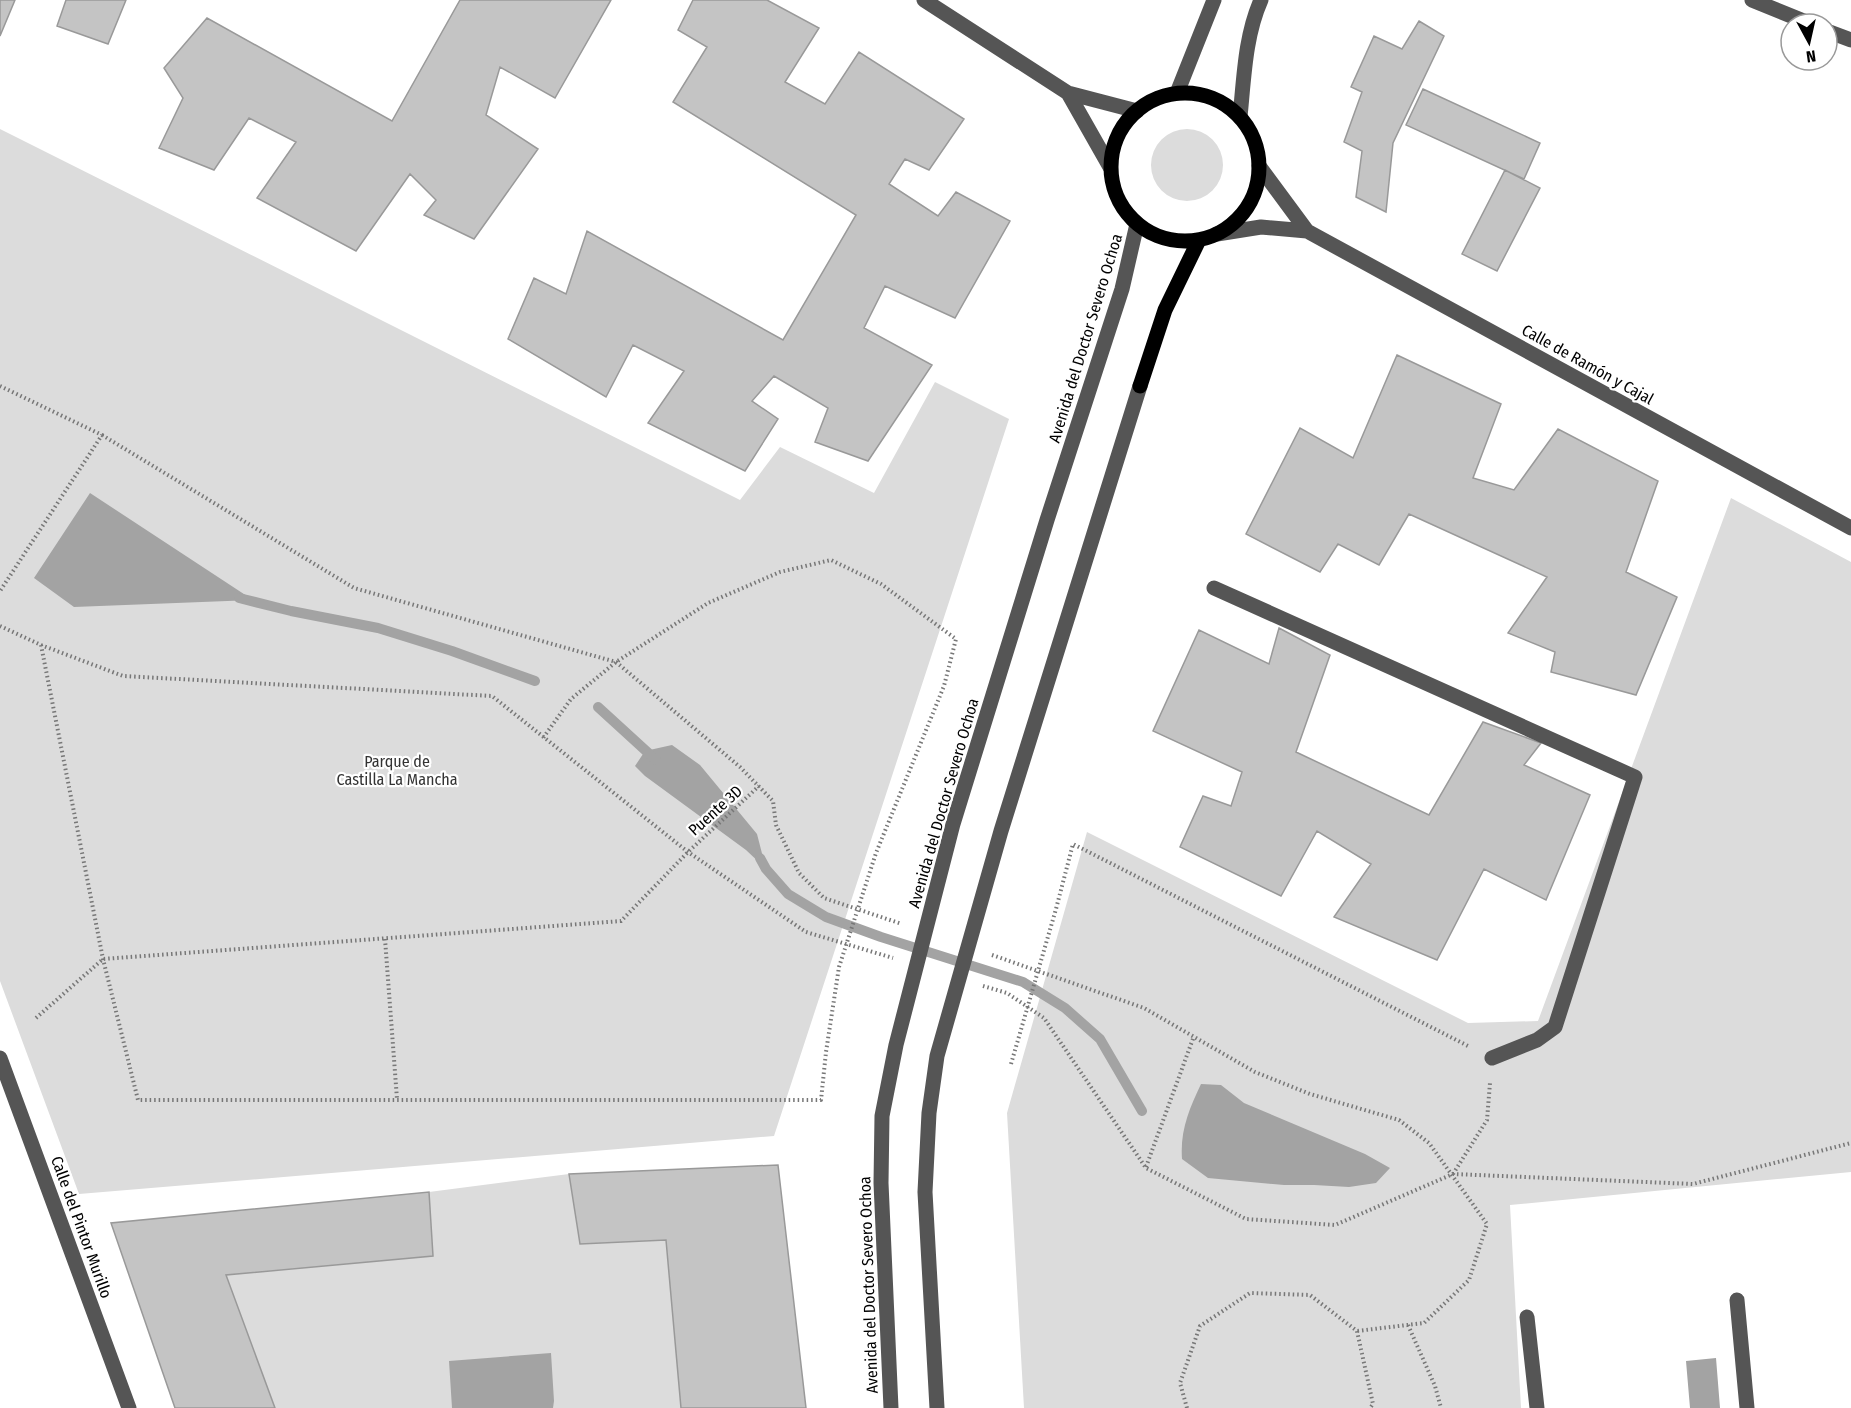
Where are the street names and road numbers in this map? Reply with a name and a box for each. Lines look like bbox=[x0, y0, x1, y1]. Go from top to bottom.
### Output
street label: Avenida del Doctor Severo Ochoa bbox=[1045, 231, 1126, 445]
street label: Calle de Ramón y Cajal bbox=[1519, 320, 1657, 409]
street label: Avenida del Doctor Severo Ochoa bbox=[904, 696, 983, 910]
street label: Puente 3D bbox=[685, 781, 746, 839]
street label: Calle del Pintor Murillo bbox=[47, 1154, 116, 1301]
street label: Avenida del Doctor Severo Ochoa bbox=[855, 1176, 882, 1394]

